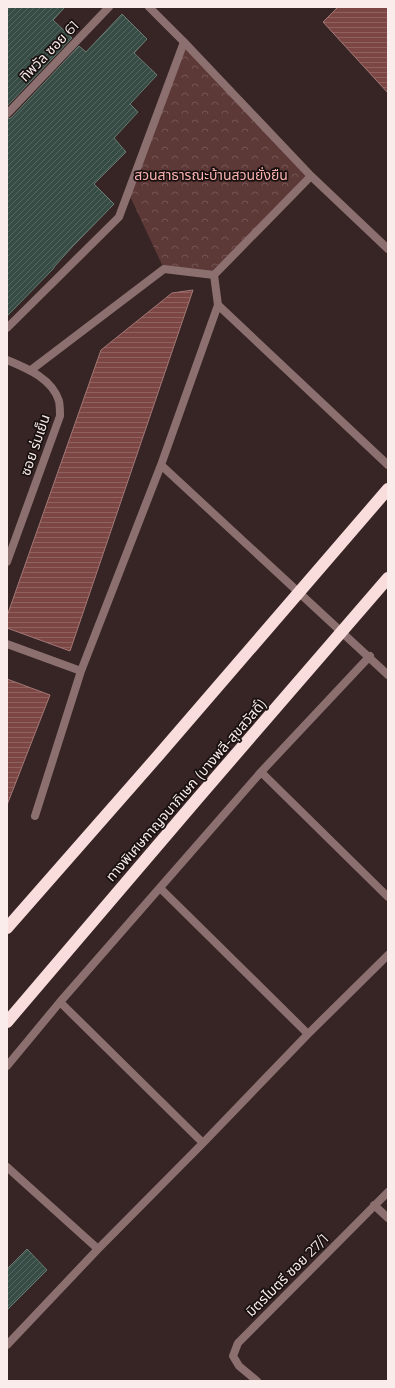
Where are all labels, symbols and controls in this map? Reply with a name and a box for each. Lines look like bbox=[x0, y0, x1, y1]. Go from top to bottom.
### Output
street label: ทิพวัล ซอย 61 bbox=[15, 17, 83, 85]
park label: สวนสาธารณะบ้านสวนยั่งยืน bbox=[134, 166, 288, 184]
street label: ซอย ร่มเย็น bbox=[16, 412, 54, 478]
street label: ทางพิเศษกาญจนาภิเษก (บางพลี-สุขสวัสดิ์) bbox=[102, 695, 270, 885]
street label: มิตรไมตรี ซอย 27/1 bbox=[242, 1230, 332, 1320]

